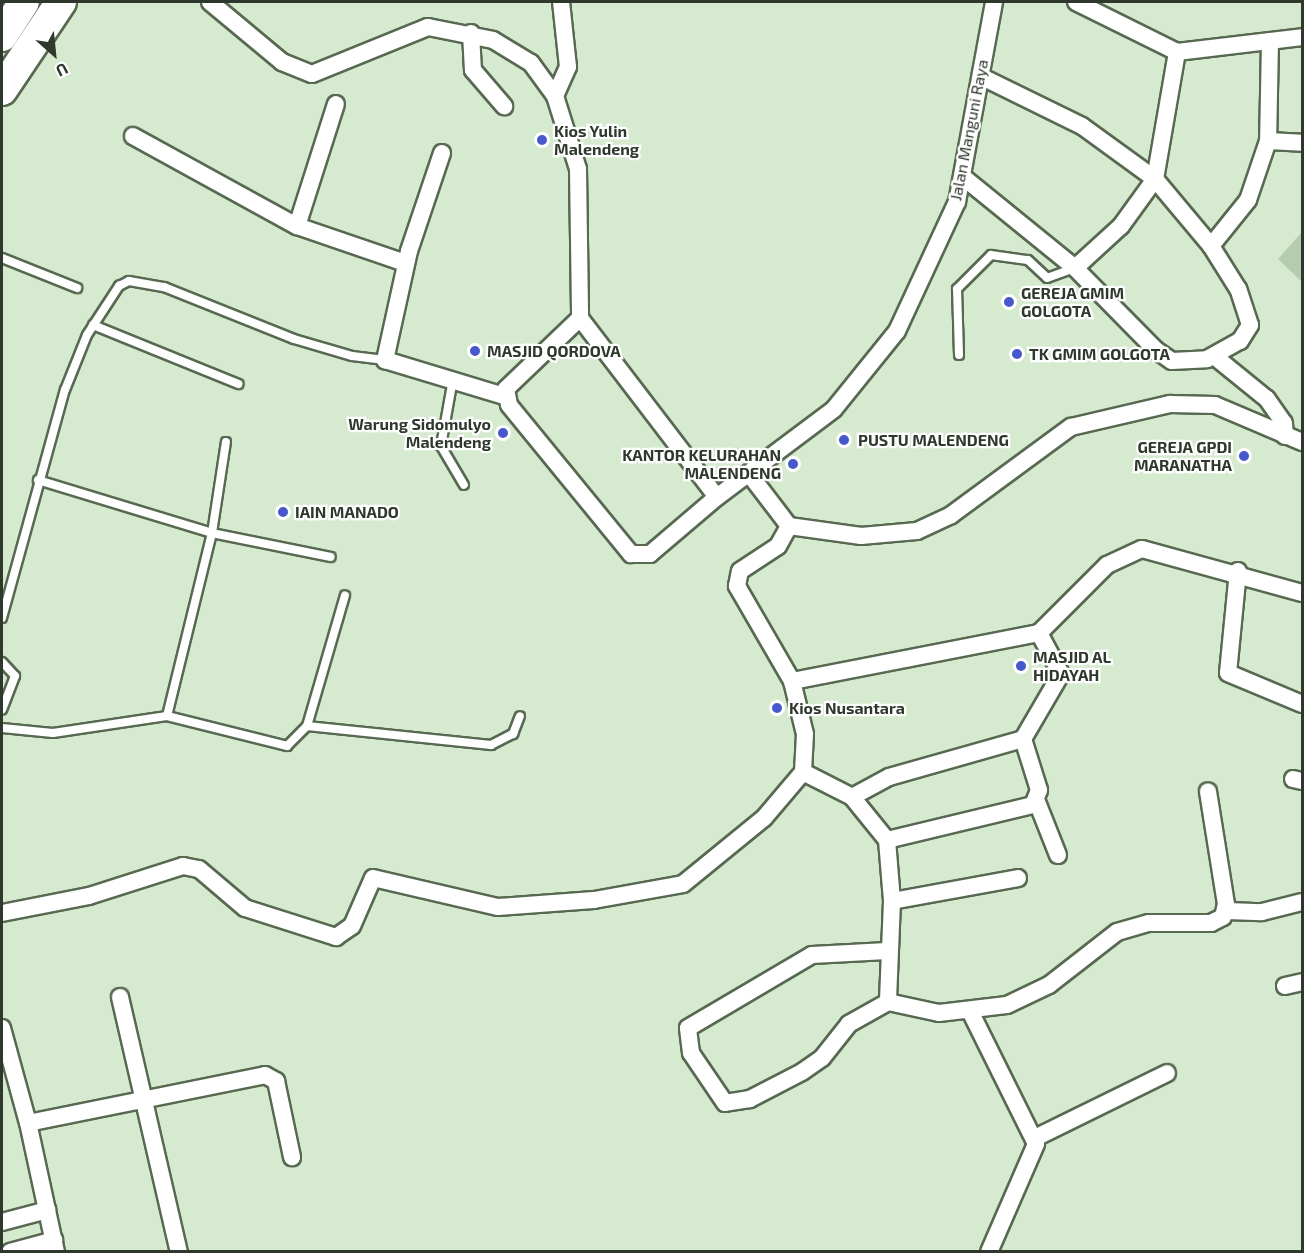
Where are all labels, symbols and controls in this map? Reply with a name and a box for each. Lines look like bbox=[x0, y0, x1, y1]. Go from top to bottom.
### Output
north arrow bbox=[24, 24, 84, 84]
street label: Jalan Manguni Raya bbox=[946, 58, 992, 202]
text: U bbox=[53, 60, 72, 81]
place label: Kios Yulin Malendeng bbox=[554, 121, 639, 159]
marker: Kios Yulin Malendeng bbox=[535, 133, 549, 147]
place label: GEREJA GMIM GOLGOTA bbox=[1021, 283, 1124, 321]
marker: GEREJA GMIM GOLGOTA bbox=[1002, 295, 1016, 309]
place label: MASJID QORDOVA bbox=[487, 341, 621, 361]
marker: MASJID QORDOVA bbox=[468, 344, 482, 358]
place label: TK GMIM GOLGOTA bbox=[1029, 344, 1170, 364]
marker: TK GMIM GOLGOTA bbox=[1010, 347, 1024, 361]
place label: Warung Sidomulyo Malendeng bbox=[348, 414, 491, 452]
marker: Warung Sidomulyo Malendeng bbox=[496, 426, 510, 440]
place label: PUSTU MALENDENG bbox=[858, 430, 1009, 450]
marker: PUSTU MALENDENG bbox=[835, 431, 853, 449]
place label: GEREJA GPDI MARANATHA bbox=[1134, 437, 1232, 475]
place label: KANTOR KELURAHAN MALENDENG bbox=[622, 445, 781, 483]
marker: GEREJA GPDI MARANATHA bbox=[1237, 449, 1251, 463]
marker: KANTOR KELURAHAN MALENDENG bbox=[786, 457, 800, 471]
place label: IAIN MANADO bbox=[295, 502, 399, 522]
marker: IAIN MANADO bbox=[276, 505, 290, 519]
place label: MASJID AL HIDAYAH bbox=[1033, 647, 1111, 685]
marker: MASJID AL HIDAYAH bbox=[1014, 659, 1028, 673]
place label: Kios Nusantara bbox=[789, 698, 905, 718]
marker: Kios Nusantara bbox=[770, 701, 784, 715]

